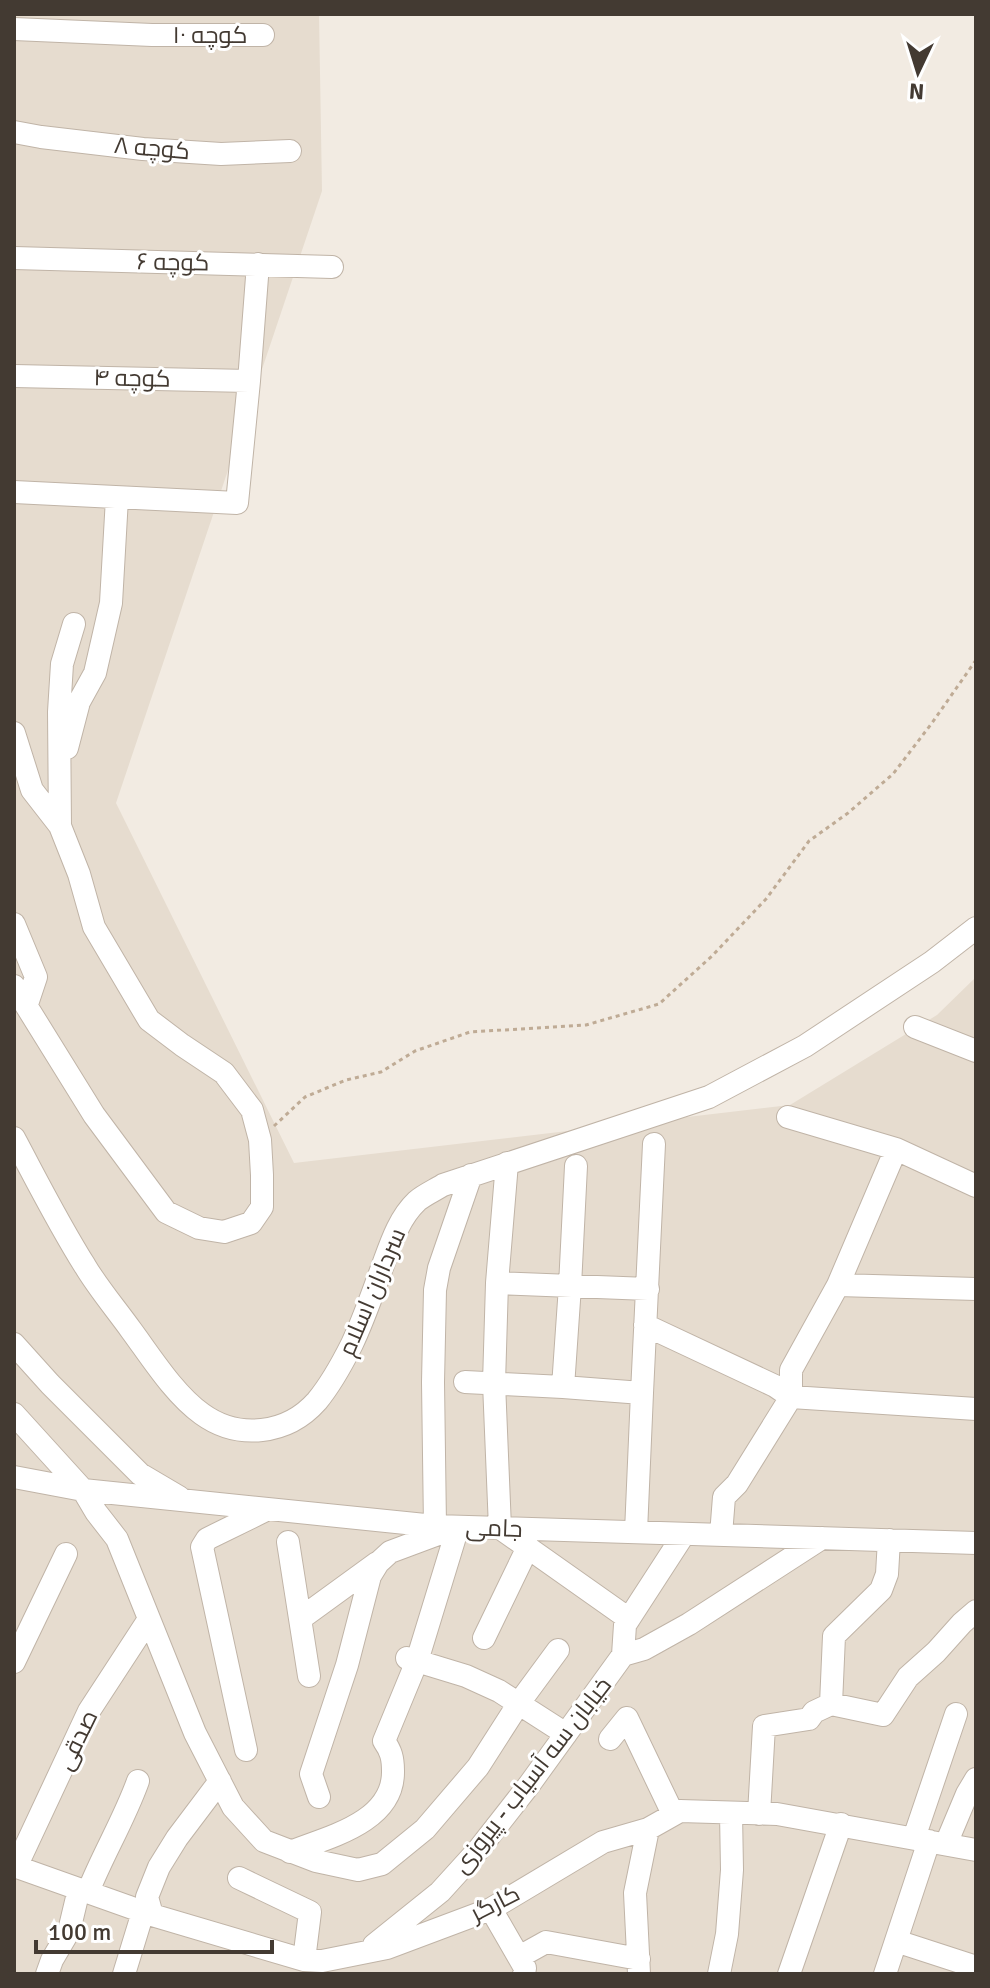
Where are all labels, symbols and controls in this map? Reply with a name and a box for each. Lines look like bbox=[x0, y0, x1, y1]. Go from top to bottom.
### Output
street label: کوچه ۱۰ bbox=[173, 20, 247, 51]
north arrow bbox=[878, 32, 958, 112]
text: N bbox=[908, 77, 925, 105]
street label: کوچه ۸ bbox=[113, 130, 191, 167]
street label: کوچه ۶ bbox=[136, 246, 210, 279]
street label: کوچه ۴ bbox=[93, 362, 171, 395]
street label: سرداران اسلام bbox=[332, 1223, 413, 1361]
street label: جامی bbox=[465, 1512, 523, 1544]
street label: خیابان سه آسیاب - پیروزی bbox=[446, 1671, 619, 1880]
street label: صدقی bbox=[50, 1705, 104, 1775]
street label: کارگر bbox=[463, 1878, 525, 1929]
scale bar bbox=[36, 1904, 272, 1954]
text: 100 m bbox=[48, 1917, 111, 1947]

